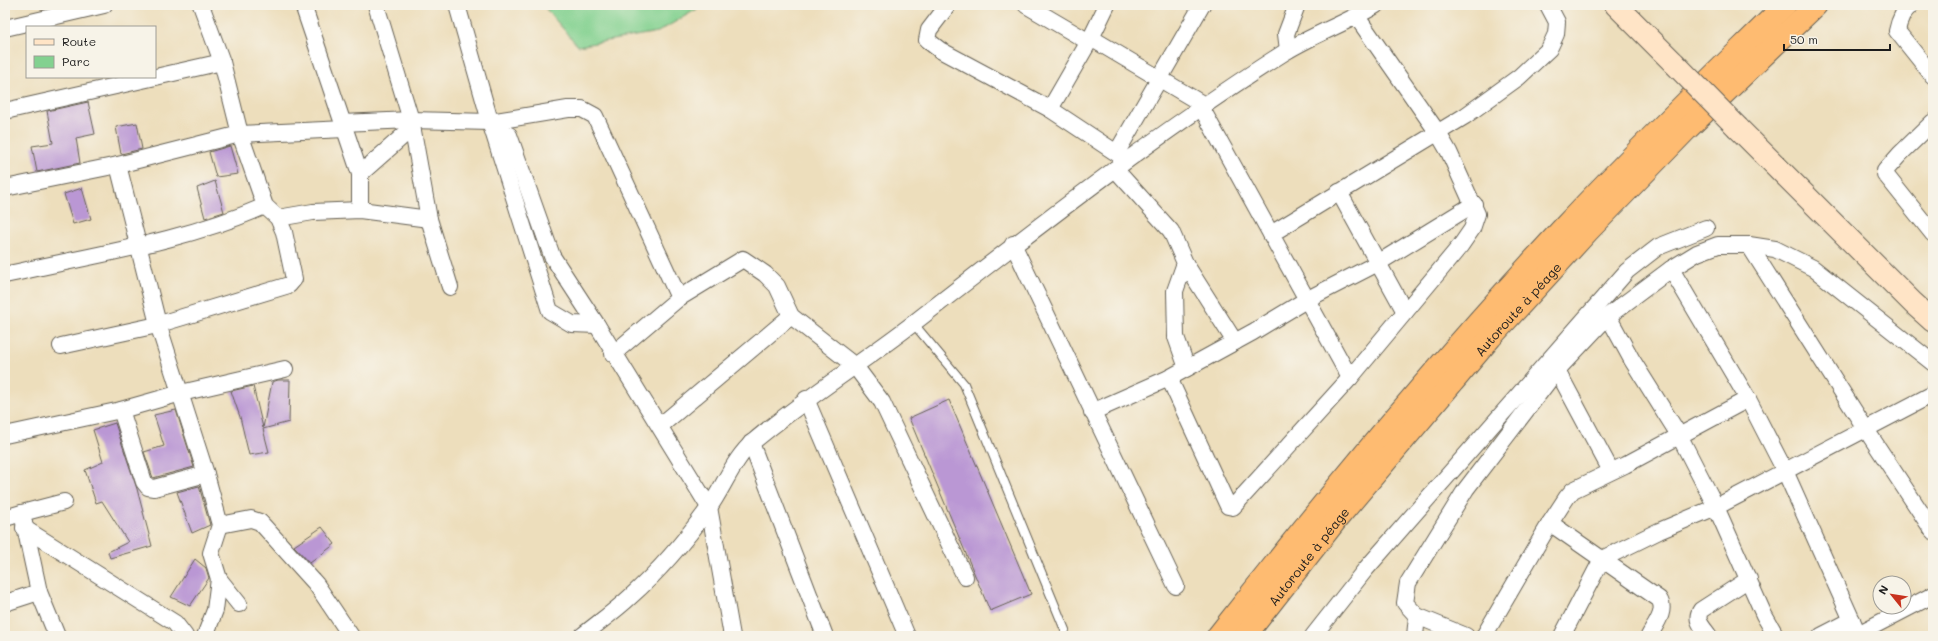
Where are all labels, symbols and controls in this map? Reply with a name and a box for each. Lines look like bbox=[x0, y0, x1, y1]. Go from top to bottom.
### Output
legend bbox=[26, 26, 156, 78]
scale bar bbox=[1784, 26, 1890, 52]
text: 50 m bbox=[1790, 31, 1818, 47]
text: Route bbox=[62, 33, 96, 49]
text: Parc bbox=[62, 53, 90, 69]
street label: Autoroute à péage bbox=[1470, 258, 1564, 359]
street label: Autoroute à péage bbox=[1264, 503, 1352, 609]
north arrow bbox=[1872, 575, 1912, 615]
text: N bbox=[1874, 582, 1891, 597]

